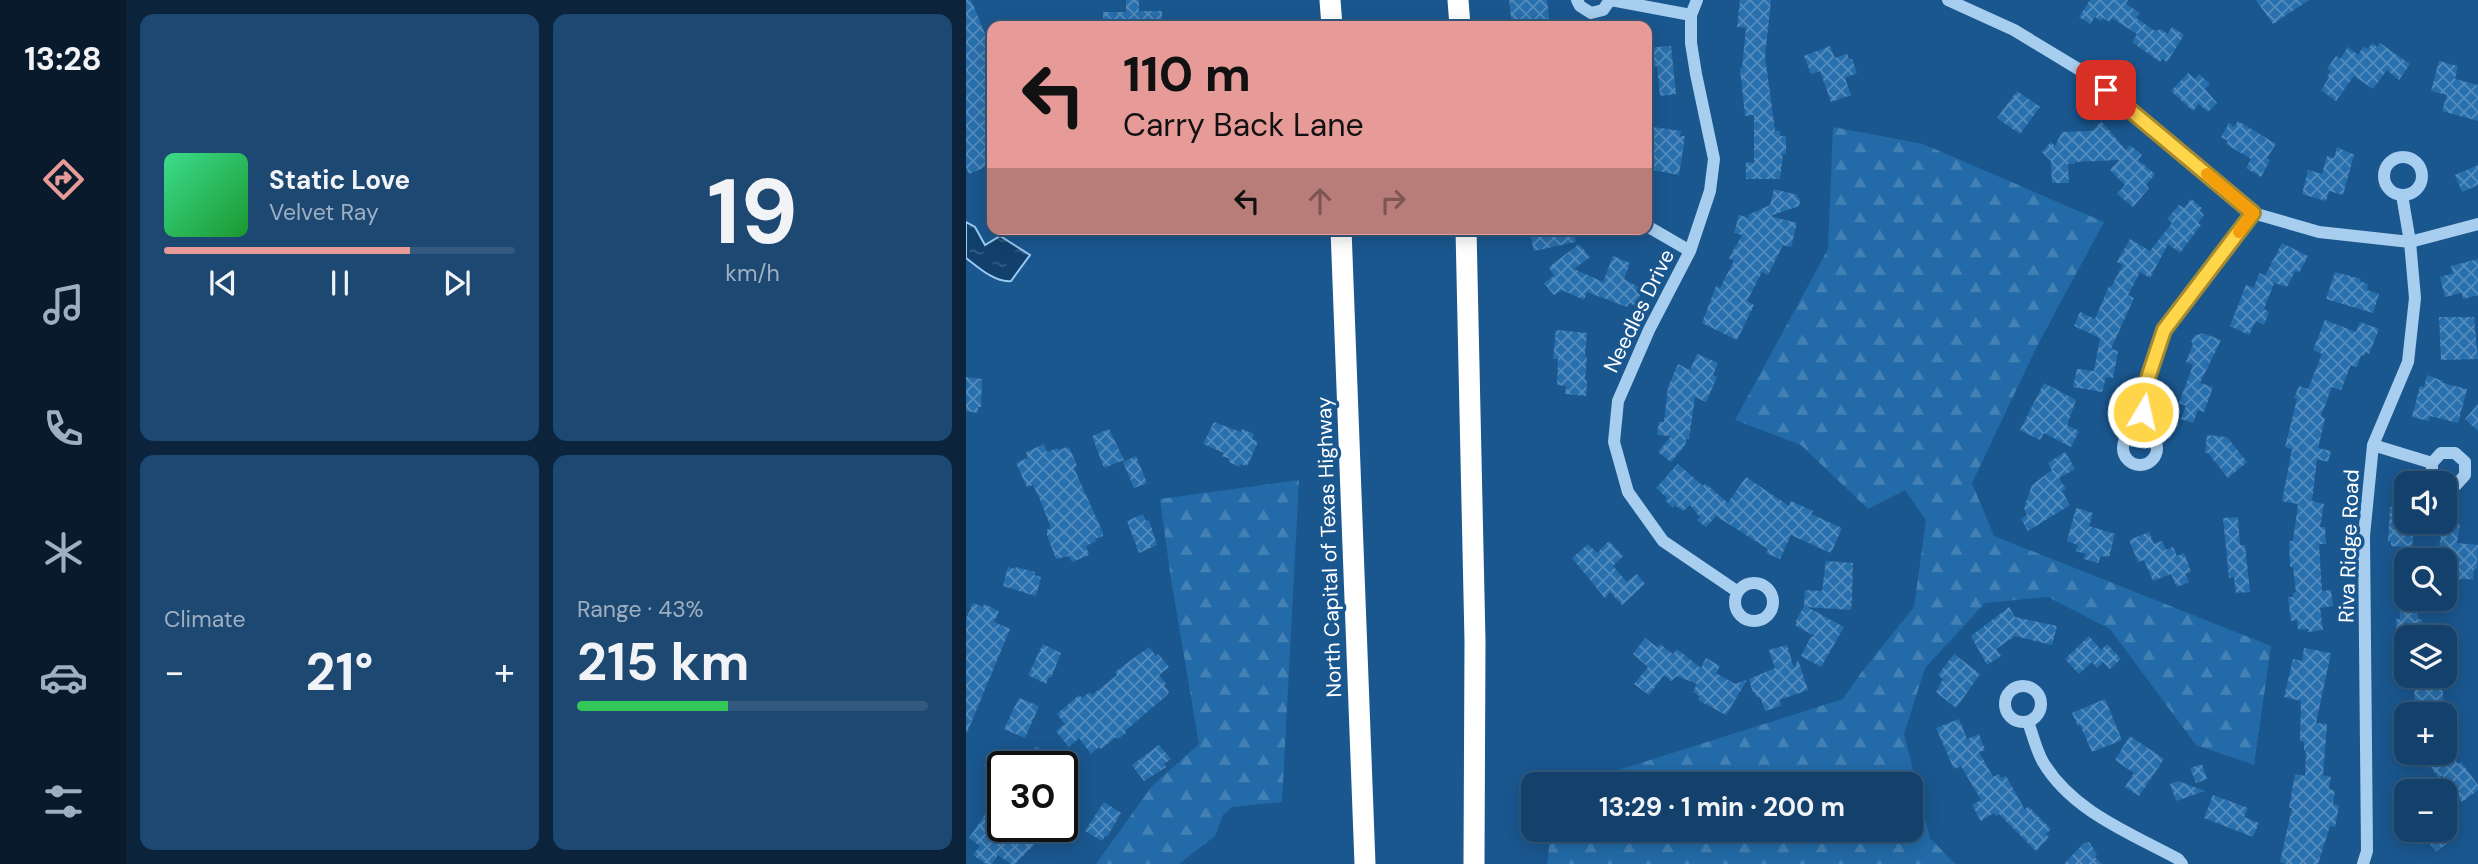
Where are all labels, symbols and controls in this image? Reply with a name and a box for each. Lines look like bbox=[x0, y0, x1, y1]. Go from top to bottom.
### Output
text: 13:28 bbox=[24, 38, 102, 80]
text: 110 m bbox=[1123, 42, 1251, 106]
icon: left bbox=[1008, 49, 1099, 140]
pin bbox=[2076, 60, 2136, 120]
icon: arrive bbox=[2087, 71, 2125, 109]
text: Carry Back Lane bbox=[1123, 104, 1364, 146]
text: 19 bbox=[707, 153, 798, 271]
icon: directions bbox=[39, 155, 88, 204]
text: Static Love bbox=[269, 163, 410, 197]
icon: left bbox=[1228, 182, 1266, 220]
icon: ahead bbox=[1301, 182, 1339, 220]
icon: right bbox=[1374, 182, 1412, 220]
text: Velvet Ray bbox=[269, 197, 379, 227]
street label: Needles Drive bbox=[1597, 245, 1681, 377]
text: km/h bbox=[725, 258, 780, 288]
icon: previous bbox=[204, 264, 242, 302]
icon: pause bbox=[321, 264, 359, 302]
icon: next bbox=[438, 264, 476, 302]
icon: music bbox=[39, 280, 88, 329]
position arrow bbox=[2106, 375, 2180, 449]
street label: North Capital of Texas Highway bbox=[1310, 396, 1348, 698]
icon: phone bbox=[39, 404, 88, 453]
street label: Riva Ridge Road bbox=[2332, 469, 2366, 623]
map controls bbox=[2394, 471, 2457, 842]
button: sound bbox=[2394, 471, 2457, 534]
icon: climate bbox=[39, 528, 88, 577]
button: search bbox=[2394, 548, 2457, 611]
text: Range · 43% bbox=[577, 594, 704, 624]
text: Climate bbox=[164, 604, 246, 634]
button: layers bbox=[2394, 625, 2457, 688]
text: 215 km bbox=[577, 628, 749, 696]
text: 21° bbox=[306, 638, 373, 706]
text: − bbox=[164, 647, 185, 697]
text: + bbox=[494, 647, 515, 697]
icon: car bbox=[39, 653, 88, 702]
button: + bbox=[2394, 702, 2457, 765]
speed limit sign: 30 bbox=[987, 751, 1078, 842]
icon: filters bbox=[39, 777, 88, 826]
button: − bbox=[2394, 779, 2457, 842]
text: 13:29 · 1 min · 200 m bbox=[1599, 790, 1845, 824]

